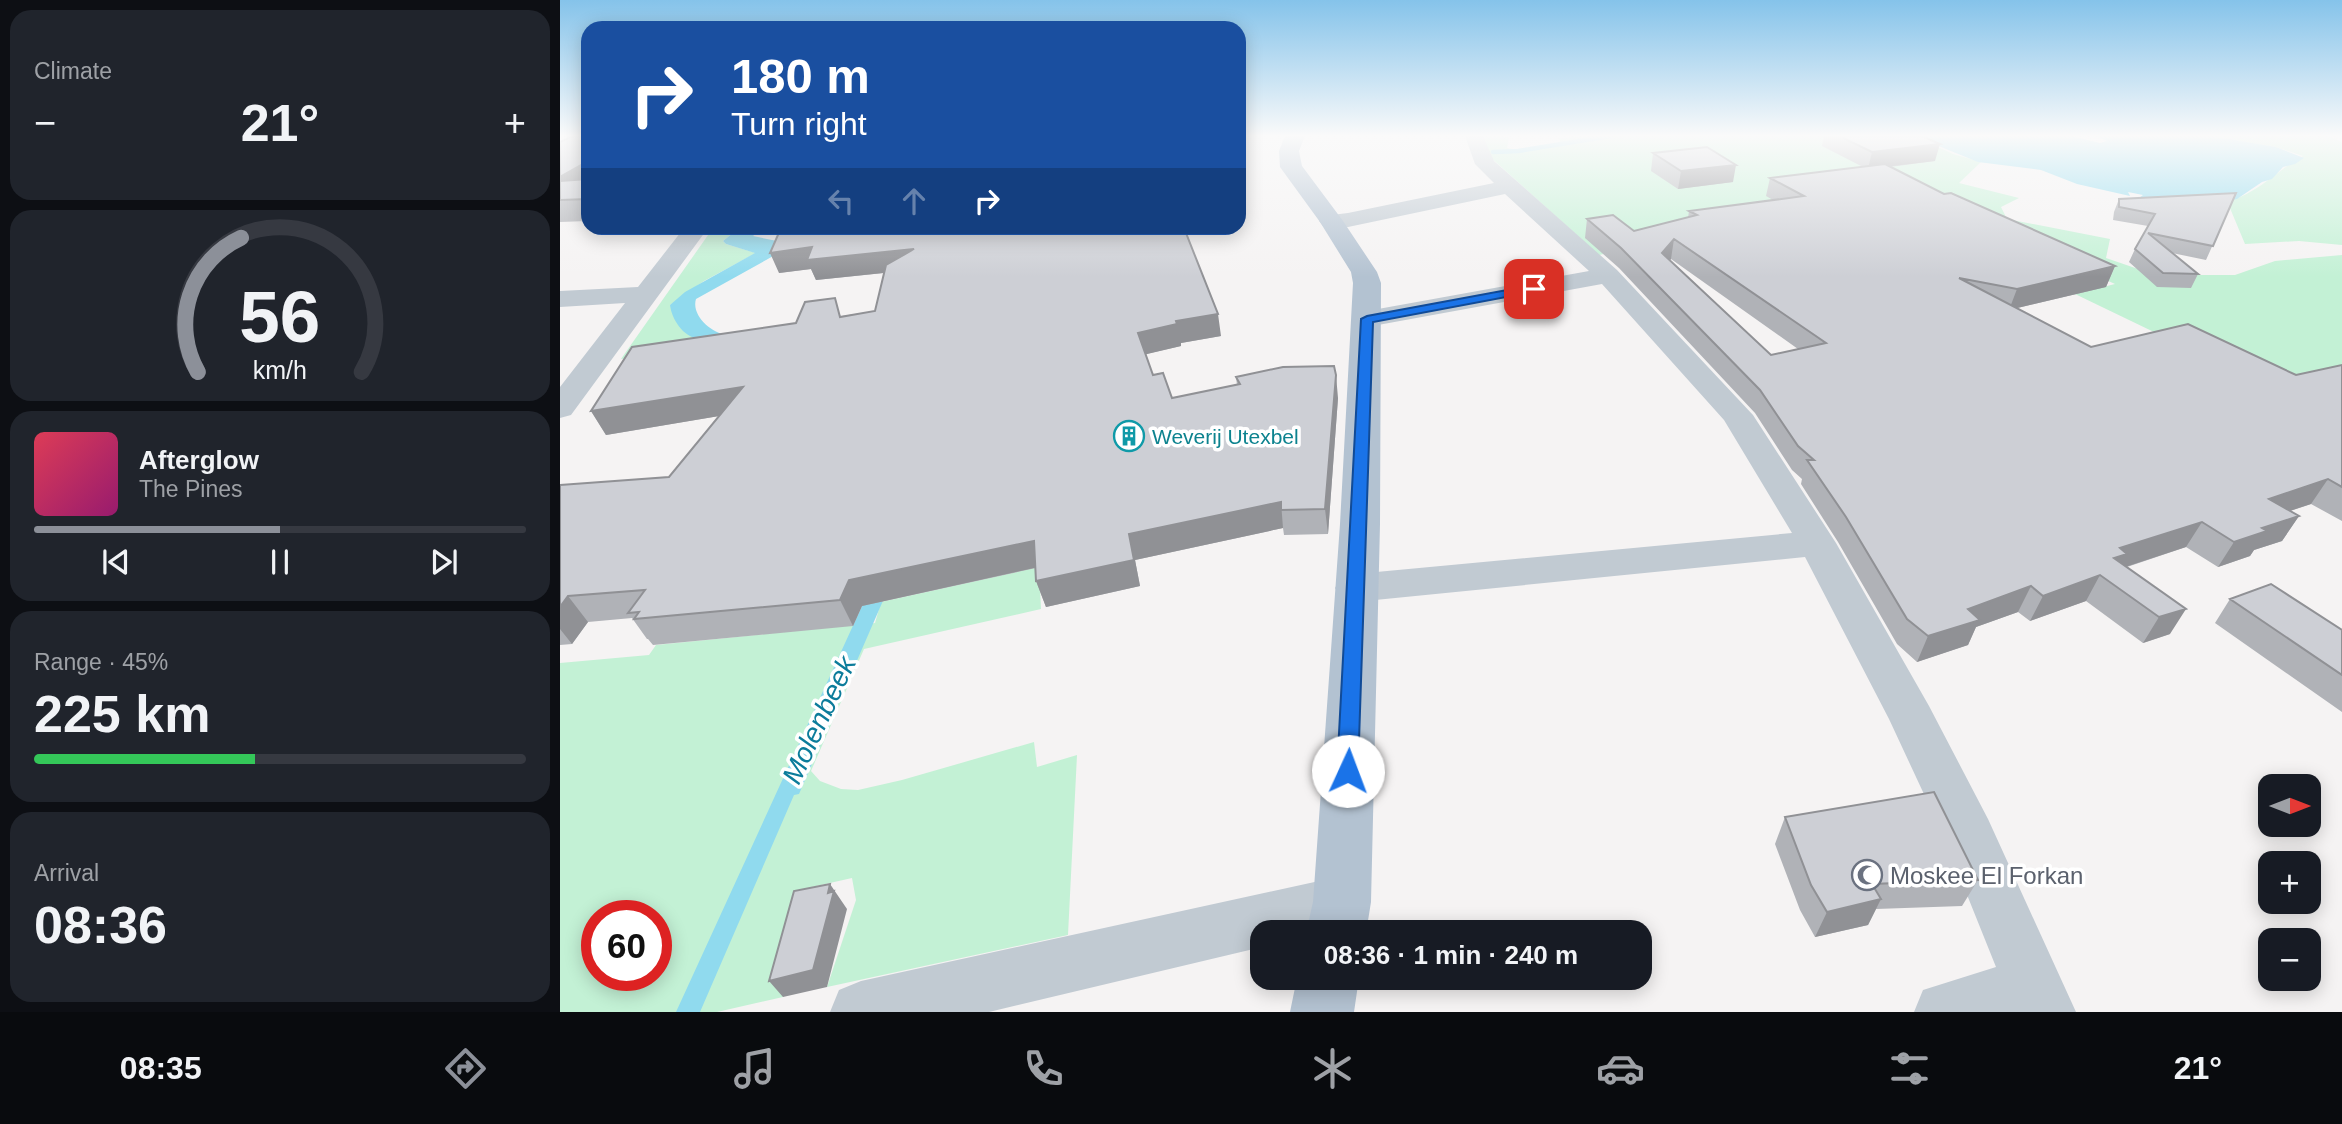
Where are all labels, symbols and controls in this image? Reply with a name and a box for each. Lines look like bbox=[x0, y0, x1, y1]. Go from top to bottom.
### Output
icon: right bbox=[616, 49, 707, 140]
text: 180 m bbox=[731, 49, 870, 103]
text: Climate bbox=[34, 58, 112, 84]
text: 21° bbox=[241, 94, 319, 152]
text: − bbox=[34, 102, 56, 144]
text: + bbox=[504, 102, 526, 144]
text: Turn right bbox=[731, 106, 867, 142]
icon: left bbox=[822, 182, 860, 220]
icon: ahead bbox=[895, 182, 933, 220]
icon: right bbox=[968, 182, 1006, 220]
pin bbox=[1504, 259, 1564, 319]
icon: arrive bbox=[1515, 270, 1553, 308]
text: 56 bbox=[240, 276, 320, 357]
text: km/h bbox=[253, 355, 307, 383]
building icon: Weverij Utexbel bbox=[1112, 419, 1146, 453]
place label: Weverij Utexbel bbox=[1152, 425, 1299, 448]
text: Afterglow bbox=[139, 445, 259, 475]
text: The Pines bbox=[139, 476, 243, 502]
icon: previous bbox=[97, 543, 135, 581]
icon: pause bbox=[261, 543, 299, 581]
icon: next bbox=[425, 543, 463, 581]
text: Range · 45% bbox=[34, 649, 168, 675]
water label: Molenbeek bbox=[776, 650, 863, 789]
text: 225 km bbox=[34, 685, 210, 743]
position arrow bbox=[1311, 734, 1385, 808]
north arrow bbox=[2258, 774, 2320, 836]
map controls bbox=[2258, 774, 2321, 991]
button: + bbox=[2258, 851, 2321, 914]
mosque icon: Moskee El Forkan bbox=[1850, 858, 1884, 892]
text: Arrival bbox=[34, 860, 99, 886]
place label: Moskee El Forkan bbox=[1890, 862, 2083, 889]
text: 08:36 bbox=[34, 896, 167, 954]
speed limit sign: 60 bbox=[581, 900, 672, 991]
button: − bbox=[2258, 928, 2321, 991]
text: 08:36 · 1 min · 240 m bbox=[1324, 940, 1578, 970]
icon: directions bbox=[441, 1044, 490, 1093]
icon: music bbox=[730, 1044, 779, 1093]
icon: phone bbox=[1019, 1044, 1068, 1093]
icon: climate bbox=[1308, 1044, 1357, 1093]
icon: car bbox=[1596, 1044, 1645, 1093]
icon: filters bbox=[1885, 1044, 1934, 1093]
text: 08:35 bbox=[120, 1050, 202, 1086]
text: 21° bbox=[2174, 1050, 2222, 1086]

